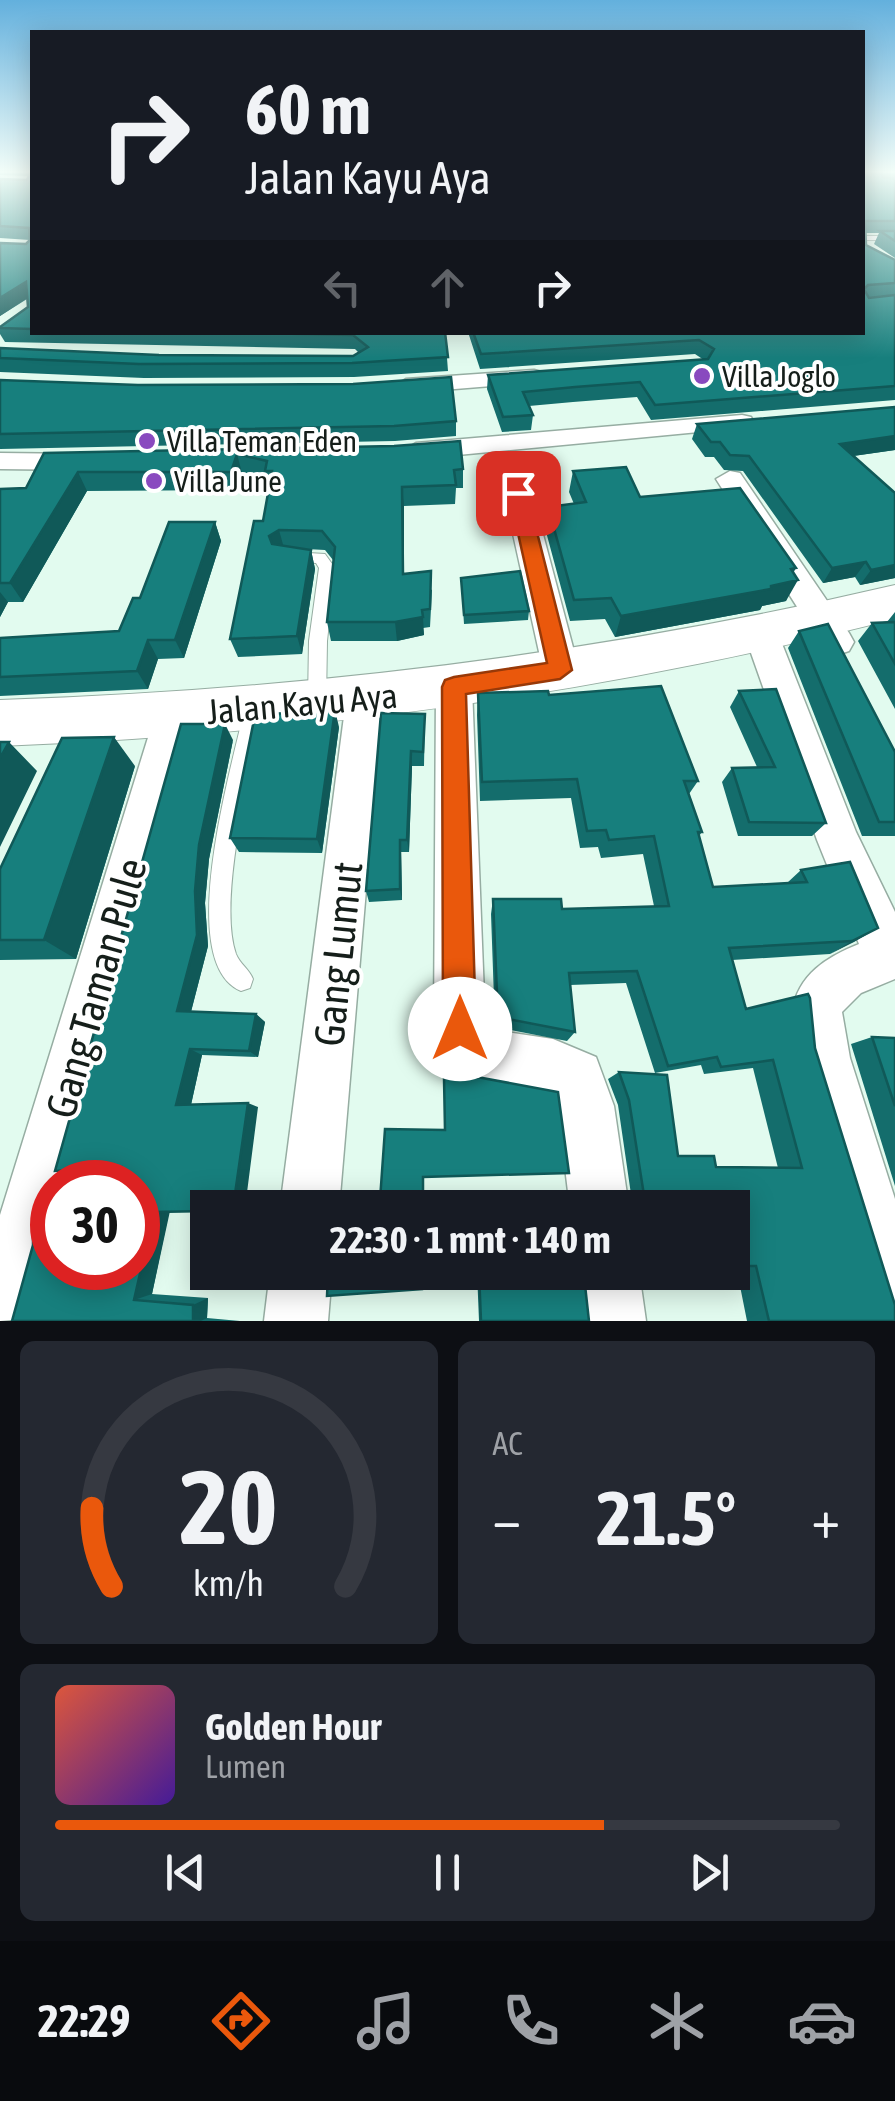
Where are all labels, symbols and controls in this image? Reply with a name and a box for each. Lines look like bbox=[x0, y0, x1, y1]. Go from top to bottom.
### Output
text: 60 m bbox=[245, 69, 371, 149]
icon: right bbox=[80, 70, 210, 200]
text: Jalan Kayu Aya bbox=[245, 152, 491, 204]
icon: left bbox=[315, 260, 370, 315]
icon: ahead bbox=[420, 260, 475, 315]
icon: right bbox=[525, 260, 580, 315]
place label: Villa Joglo bbox=[722, 359, 836, 393]
marker: Villa Joglo bbox=[691, 365, 713, 387]
place label: Villa Teman Eden bbox=[167, 424, 357, 458]
marker: Villa Teman Eden bbox=[136, 430, 158, 452]
pin bbox=[476, 451, 561, 536]
place label: Villa June bbox=[174, 464, 282, 498]
icon: arrive bbox=[491, 466, 546, 521]
marker: Villa June bbox=[143, 470, 165, 492]
street label: Jalan Kayu Aya bbox=[205, 675, 399, 731]
street label: Gang Taman Pule bbox=[36, 853, 156, 1123]
street label: Gang Lumut bbox=[304, 859, 372, 1049]
position arrow bbox=[408, 977, 512, 1081]
speed limit sign: 30 bbox=[30, 1160, 160, 1290]
text: 22:30 · 1 mnt · 140 m bbox=[329, 1218, 611, 1261]
text: AC bbox=[493, 1425, 523, 1462]
text: 20 bbox=[180, 1447, 278, 1566]
text: 21.5° bbox=[596, 1475, 736, 1561]
text: − bbox=[493, 1487, 521, 1550]
text: + bbox=[811, 1487, 840, 1550]
text: km/h bbox=[193, 1563, 264, 1604]
text: Golden Hour bbox=[205, 1705, 381, 1748]
text: Lumen bbox=[205, 1748, 286, 1785]
icon: previous bbox=[158, 1845, 213, 1900]
icon: pause bbox=[420, 1845, 475, 1900]
icon: next bbox=[682, 1845, 737, 1900]
icon: directions bbox=[206, 1986, 276, 2056]
icon: music bbox=[351, 1986, 421, 2056]
icon: phone bbox=[496, 1986, 566, 2056]
icon: climate bbox=[642, 1986, 712, 2056]
icon: car bbox=[787, 1986, 857, 2056]
text: 22:29 bbox=[38, 1995, 130, 2047]

